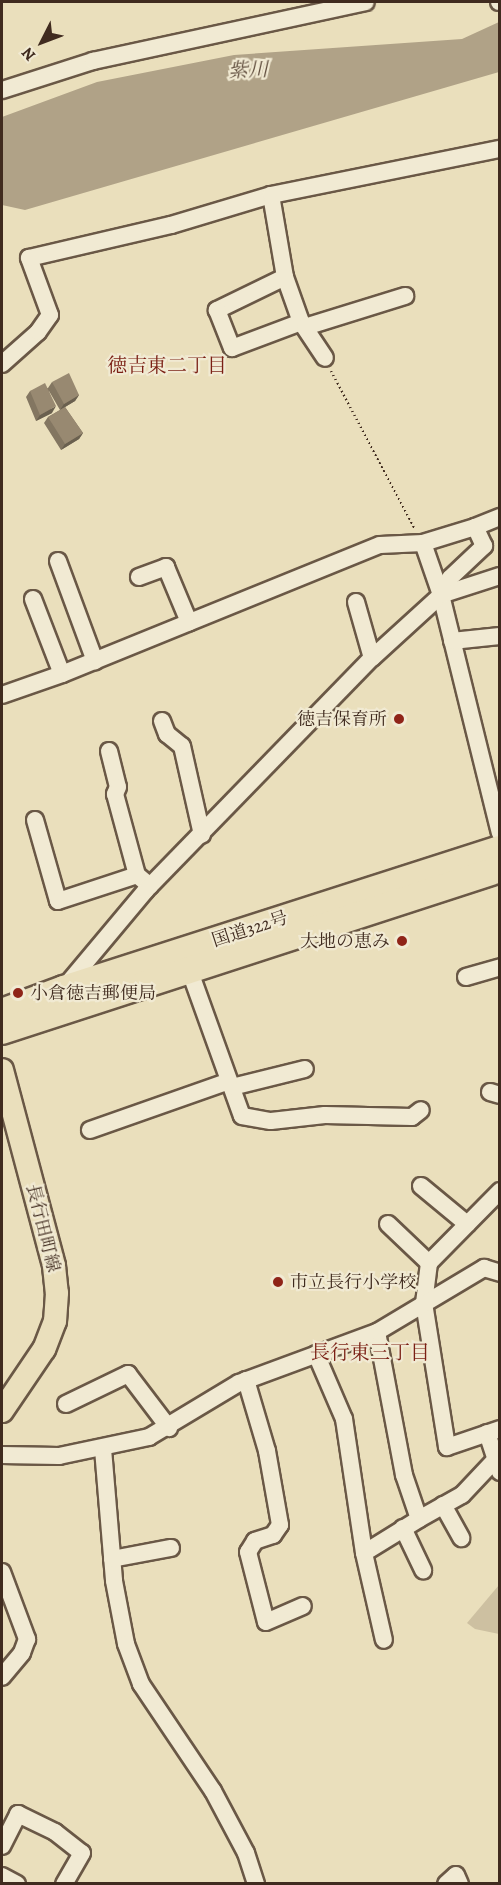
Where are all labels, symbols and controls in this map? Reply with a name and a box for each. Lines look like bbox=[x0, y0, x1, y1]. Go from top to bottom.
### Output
north arrow bbox=[12, 12, 72, 72]
text: N bbox=[17, 42, 41, 66]
water label: 紫川 bbox=[228, 57, 268, 83]
district label: 徳吉東二丁目 bbox=[107, 353, 227, 377]
place label: 徳吉保育所 bbox=[297, 708, 387, 730]
marker: 徳吉保育所 bbox=[392, 712, 406, 726]
street label: 国道322号 bbox=[209, 907, 291, 951]
place label: 大地の恵み bbox=[300, 930, 390, 952]
marker: 大地の恵み bbox=[395, 934, 409, 948]
place label: 小倉徳吉郵便局 bbox=[30, 982, 156, 1004]
marker: 小倉徳吉郵便局 bbox=[11, 986, 25, 1000]
street label: 長行田町線 bbox=[22, 1182, 64, 1274]
place label: 市立長行小学校 bbox=[290, 1271, 416, 1293]
marker: 市立長行小学校 bbox=[271, 1275, 285, 1289]
district label: 長行東三丁目 bbox=[310, 1340, 430, 1364]

